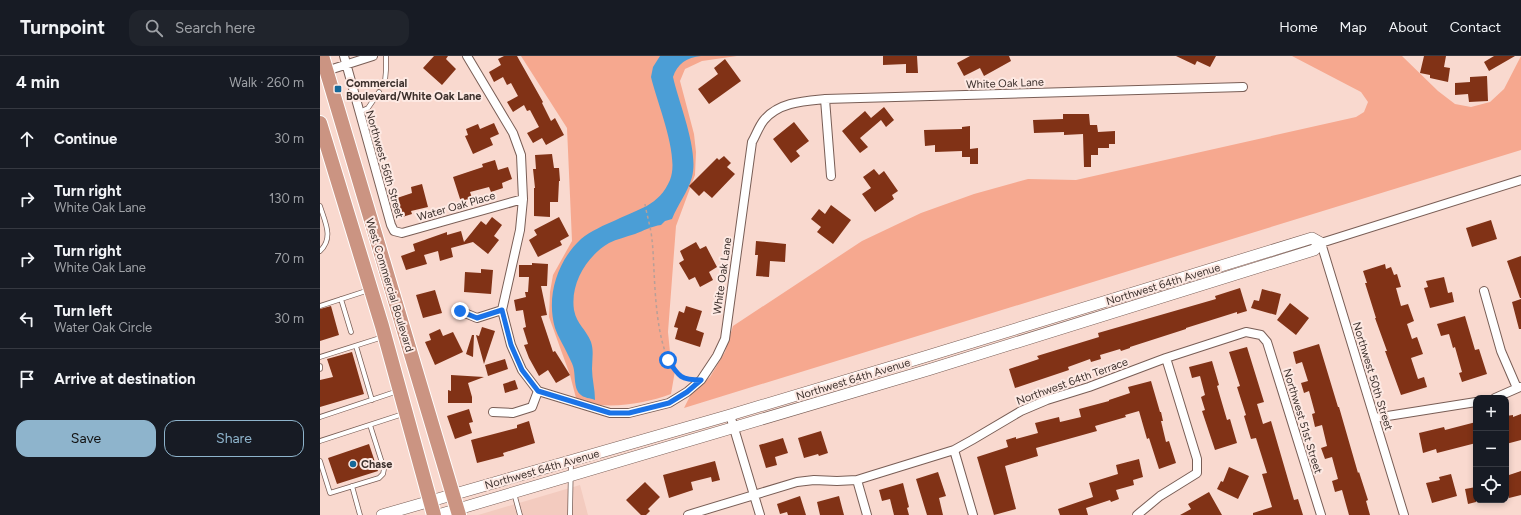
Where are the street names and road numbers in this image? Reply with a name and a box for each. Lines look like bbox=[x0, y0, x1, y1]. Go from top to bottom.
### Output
street label: White Oak Lane bbox=[966, 76, 1044, 91]
street label: Northwest 56th Street bbox=[363, 109, 406, 220]
street label: Water Oak Place bbox=[415, 189, 497, 224]
street label: West Commercial Boulevard bbox=[363, 217, 416, 354]
street label: White Oak Lane bbox=[711, 237, 734, 315]
street label: Northwest 64th Avenue bbox=[1105, 261, 1222, 308]
street label: Northwest 50th Street bbox=[1350, 320, 1395, 432]
street label: Northwest 64th Terrace bbox=[1015, 355, 1130, 408]
street label: Northwest 64th Avenue bbox=[795, 356, 912, 403]
street label: Northwest 51st Street bbox=[1280, 367, 1325, 475]
street label: Northwest 64th Avenue bbox=[483, 447, 601, 492]

